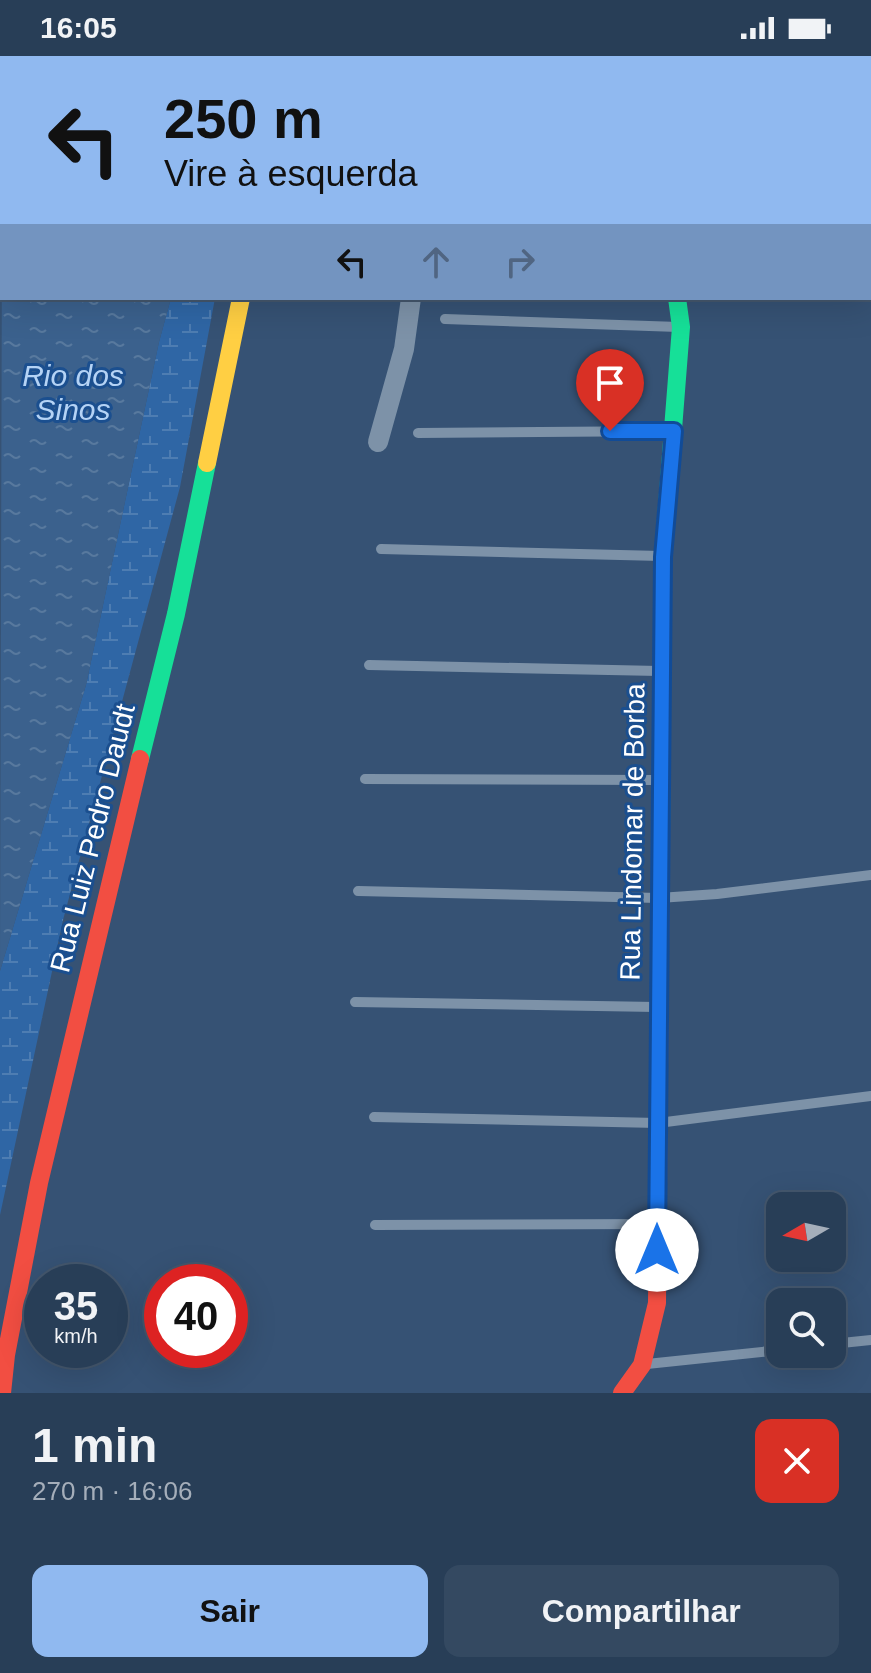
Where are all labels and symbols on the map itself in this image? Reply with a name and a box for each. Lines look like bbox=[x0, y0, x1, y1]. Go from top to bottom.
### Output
pin bbox=[576, 349, 644, 431]
water label: Rio dos Sinos bbox=[22, 359, 124, 426]
street label: Rua Lindomar de Borba bbox=[614, 683, 651, 981]
street label: Rua Luiz Pedro Daudt bbox=[44, 701, 141, 976]
north arrow bbox=[766, 1192, 846, 1272]
position arrow bbox=[615, 1208, 699, 1292]
speed limit sign: 40 bbox=[144, 1264, 248, 1368]

